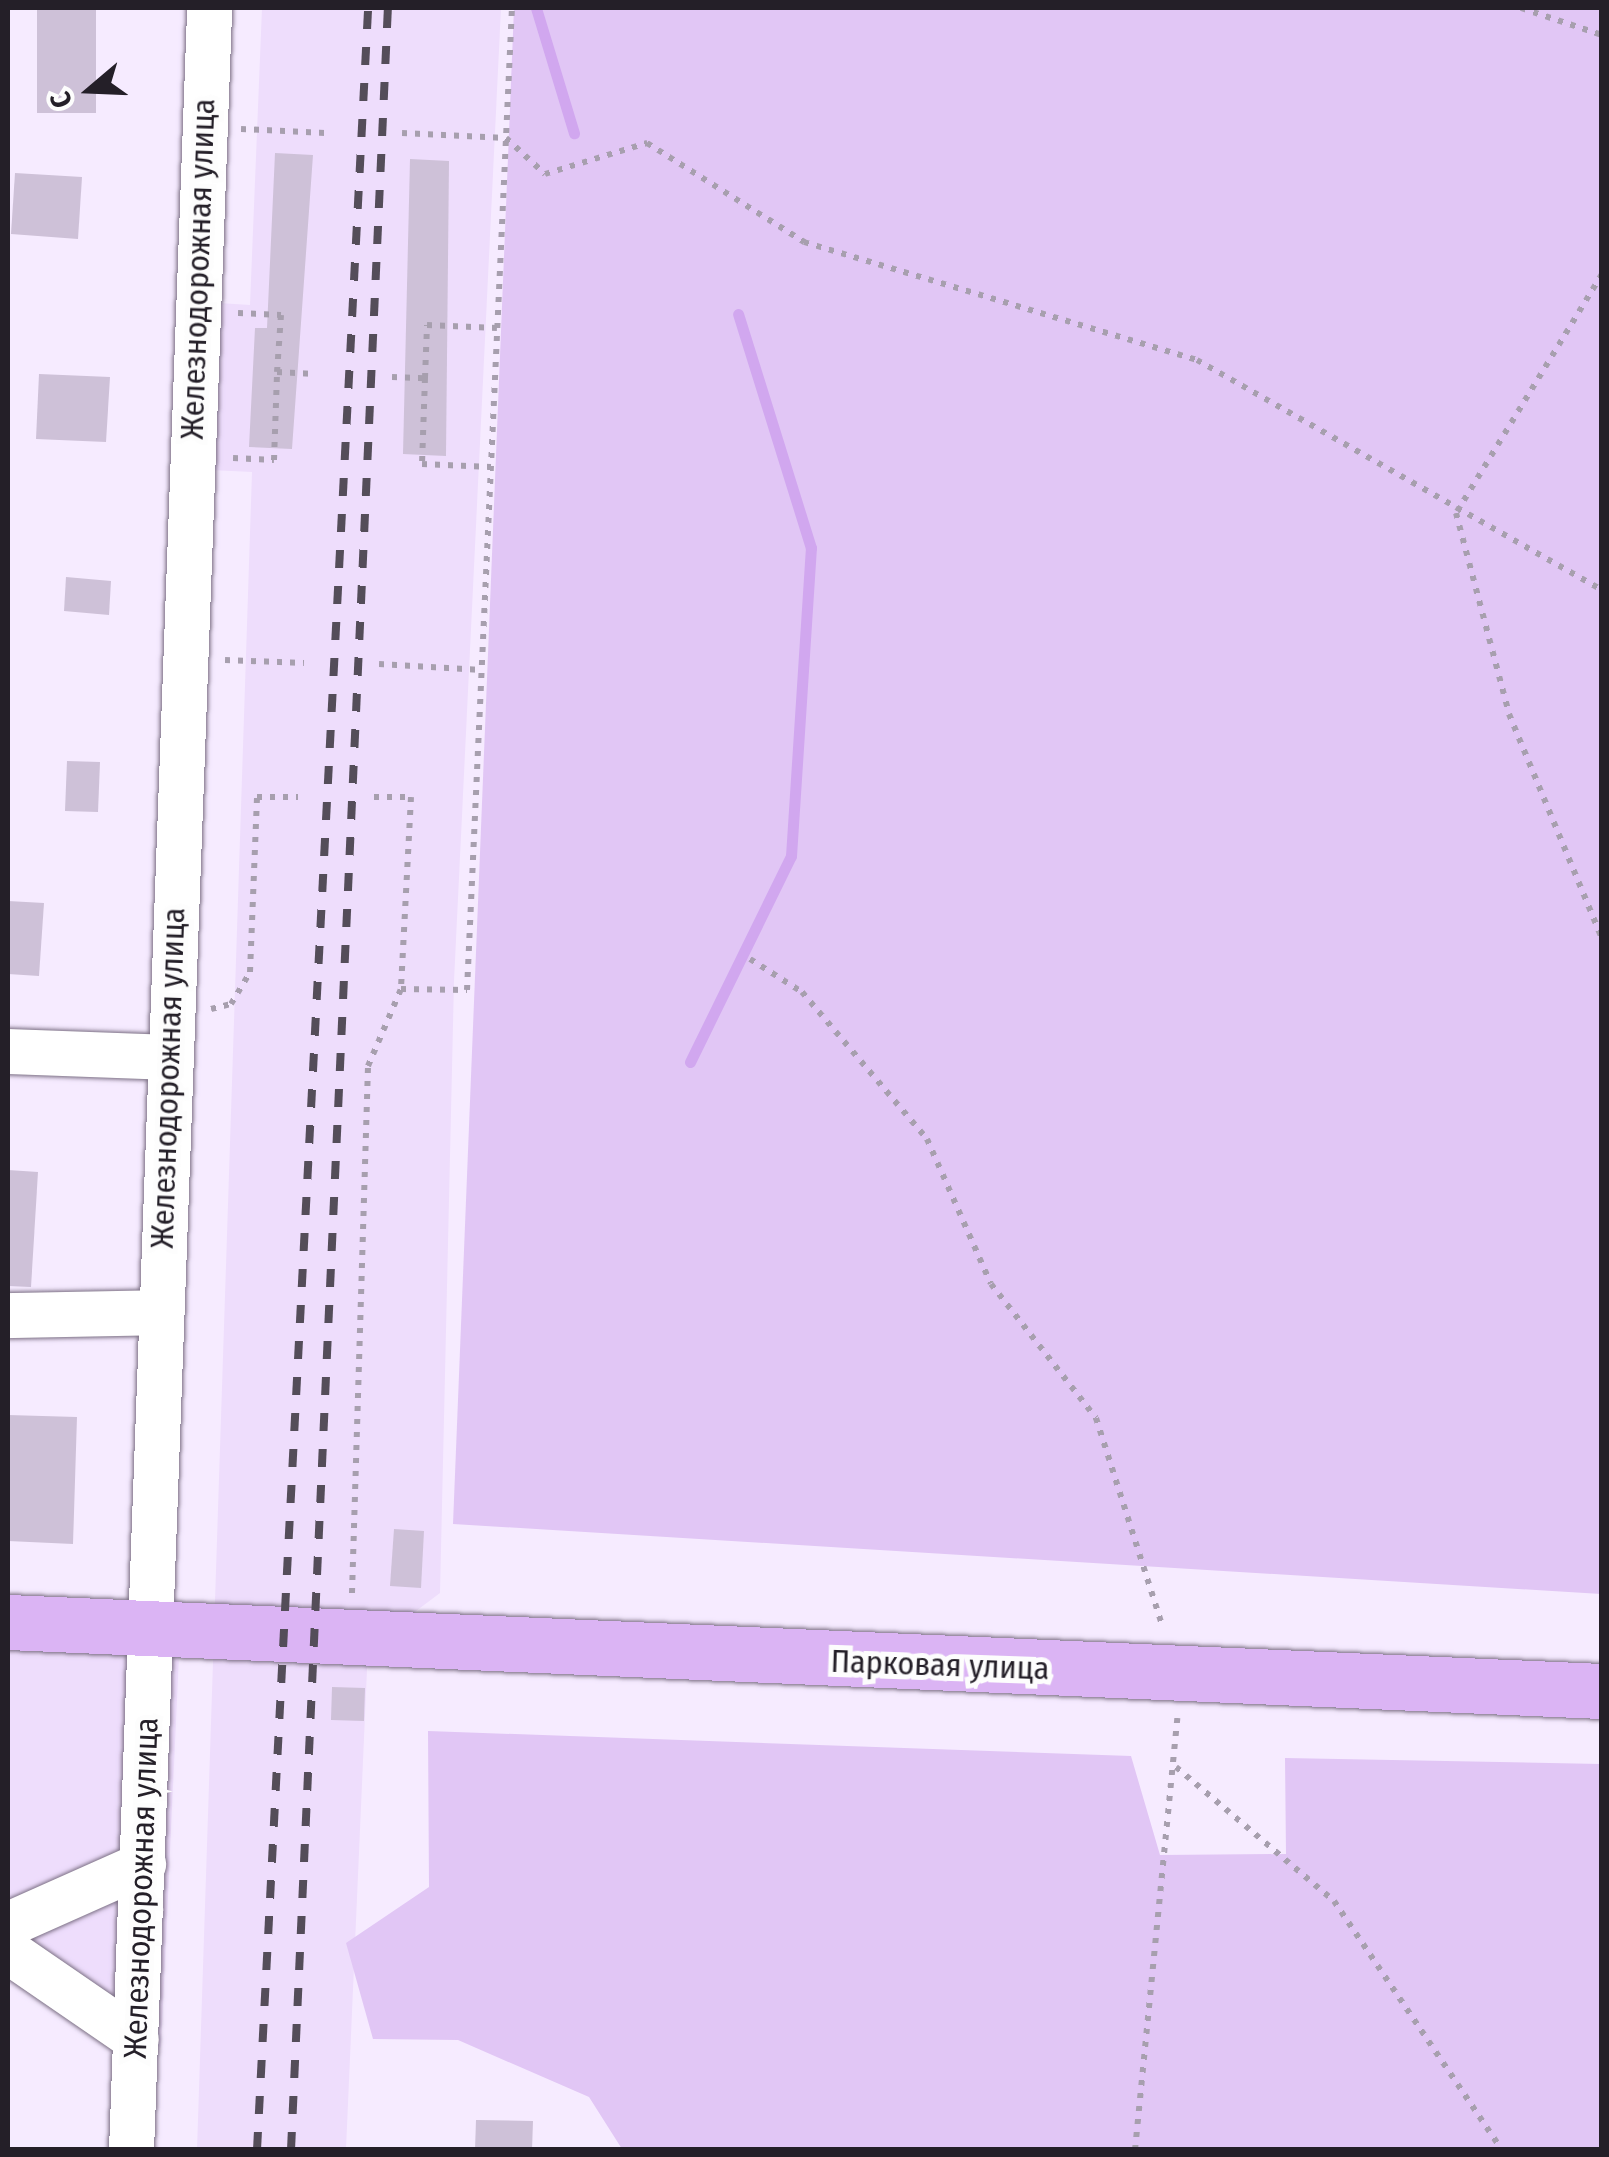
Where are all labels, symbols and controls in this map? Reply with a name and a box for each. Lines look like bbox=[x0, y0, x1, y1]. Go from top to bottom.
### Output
north arrow bbox=[40, 40, 140, 140]
text: С bbox=[43, 88, 79, 112]
street label: Железнодорожная улица bbox=[173, 98, 223, 440]
street label: Железнодорожная улица bbox=[143, 907, 193, 1249]
street label: Парковая улица bbox=[830, 1642, 1050, 1688]
street label: Железнодорожная улица bbox=[116, 1717, 166, 2059]

